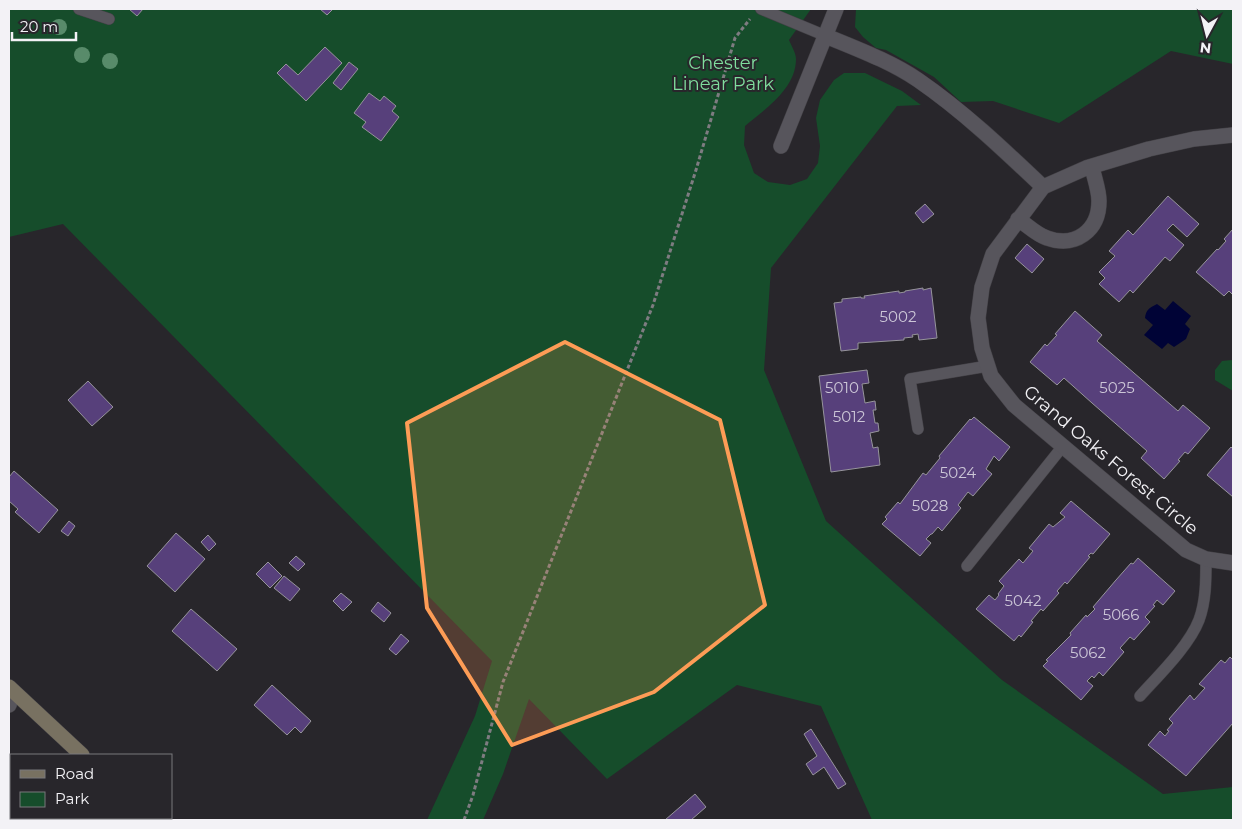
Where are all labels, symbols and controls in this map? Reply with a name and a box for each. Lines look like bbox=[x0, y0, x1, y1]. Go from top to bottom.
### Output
scale bar bbox=[12, 10, 76, 42]
north arrow bbox=[1182, 10, 1232, 60]
text: 20 m bbox=[20, 17, 58, 36]
text: N bbox=[1199, 38, 1212, 58]
park label: Chester Linear Park bbox=[672, 52, 774, 95]
house number: 5002 bbox=[880, 307, 916, 326]
house number: 5010 bbox=[825, 378, 859, 397]
house number: 5025 bbox=[1099, 378, 1135, 397]
street label: Grand Oaks Forest Circle bbox=[1019, 381, 1203, 540]
house number: 5012 bbox=[833, 407, 865, 426]
house number: 5024 bbox=[940, 463, 976, 482]
house number: 5028 bbox=[912, 496, 948, 515]
house number: 5042 bbox=[1005, 591, 1041, 610]
house number: 5066 bbox=[1103, 605, 1139, 624]
house number: 5062 bbox=[1070, 643, 1106, 662]
legend bbox=[10, 754, 172, 819]
text: Road bbox=[55, 764, 94, 783]
text: Park bbox=[55, 789, 89, 808]

